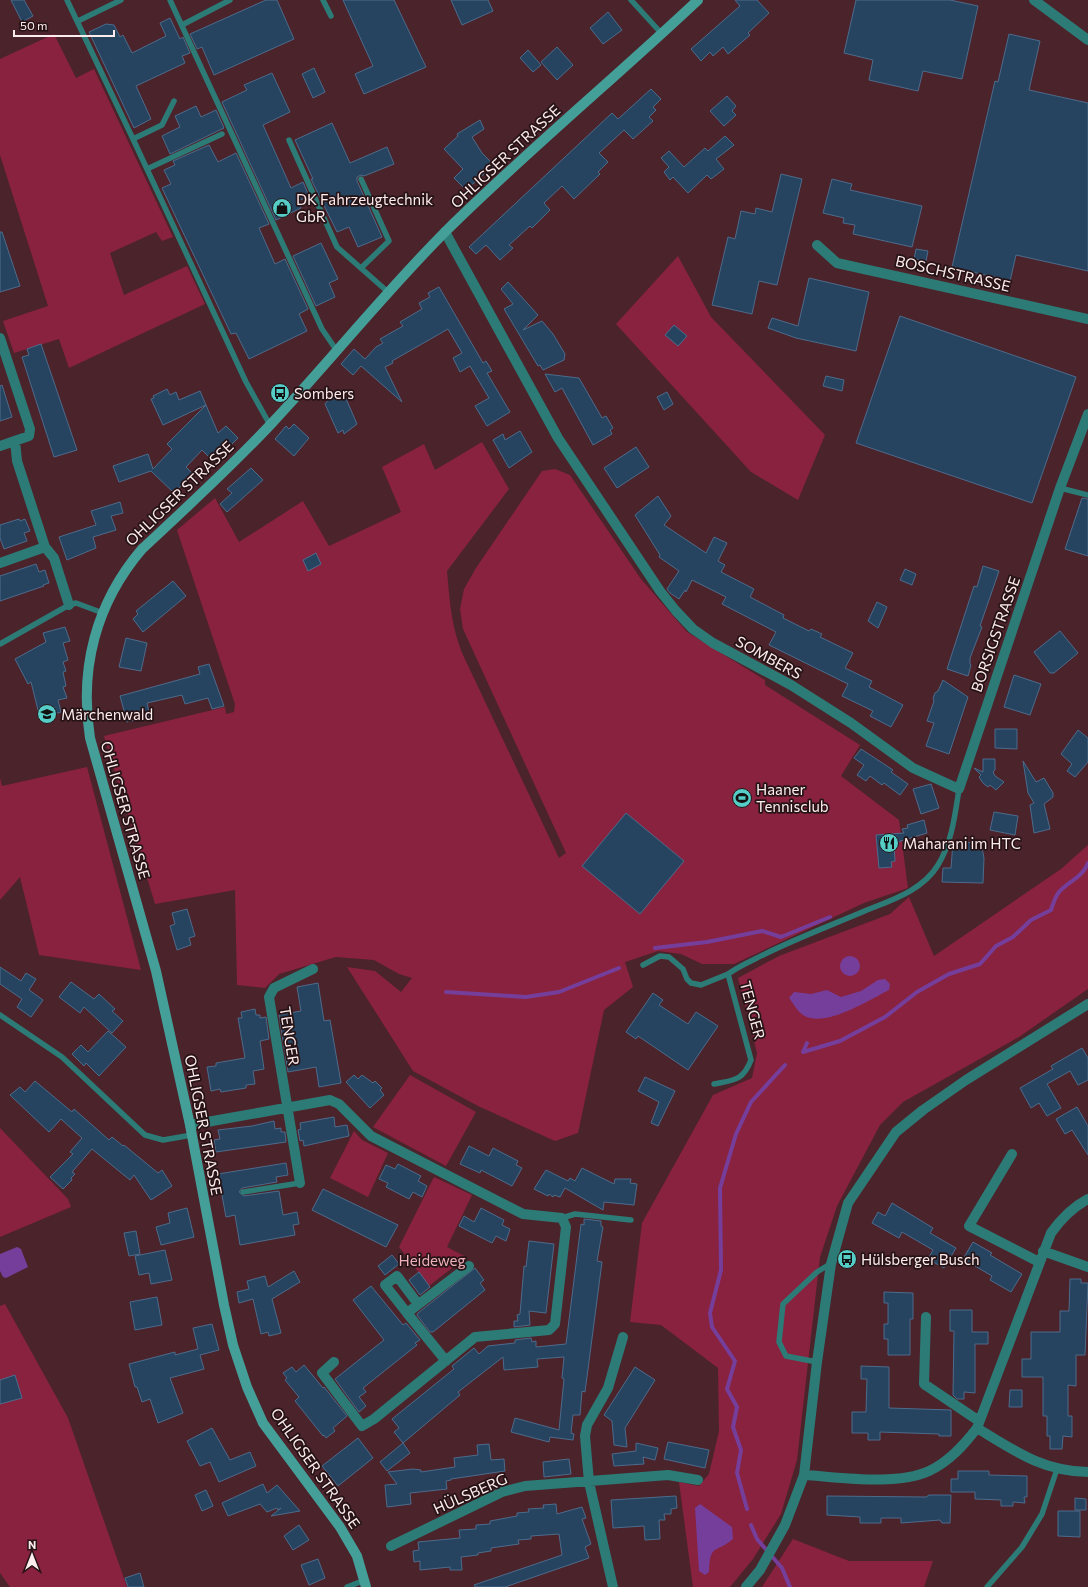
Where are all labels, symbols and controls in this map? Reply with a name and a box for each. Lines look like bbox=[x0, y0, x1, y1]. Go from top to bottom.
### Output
scale bar bbox=[14, 12, 114, 38]
text: 50 m bbox=[20, 18, 48, 32]
street label: OHLIGSER STRASSE bbox=[447, 101, 564, 211]
place label: DK Fahrzeugtechnik GbR bbox=[296, 190, 433, 225]
shop icon: DK Fahrzeugtechnik GbR bbox=[271, 197, 293, 219]
street label: BOSCHSTRASSE bbox=[894, 251, 1012, 295]
bus stop icon: Sombers bbox=[269, 382, 291, 404]
place label: Sombers bbox=[294, 384, 354, 402]
street label: OHLIGSER STRASSE bbox=[121, 437, 237, 549]
street label: BORSIGSTRASSE bbox=[967, 574, 1023, 694]
street label: SOMBERS bbox=[733, 632, 805, 683]
school or university icon: Märchenwald bbox=[36, 703, 58, 725]
place label: Märchenwald bbox=[61, 705, 153, 723]
street label: OHLIGSER STRASSE bbox=[98, 739, 154, 881]
place label: Haaner Tennisclub bbox=[756, 780, 829, 815]
sports icon: Haaner Tennisclub bbox=[731, 787, 753, 809]
restaurant icon: Maharani im HTC bbox=[878, 832, 900, 854]
place label: Maharani im HTC bbox=[903, 834, 1021, 852]
street label: TENGER bbox=[737, 979, 769, 1041]
street label: TENGER bbox=[276, 1005, 304, 1067]
street label: OHLIGSER STRASSE bbox=[182, 1053, 226, 1197]
bus stop icon: Hülsberger Busch bbox=[836, 1248, 858, 1270]
place label: Hülsberger Busch bbox=[861, 1250, 980, 1268]
park label: Heideweg bbox=[398, 1251, 466, 1269]
street label: OHLIGSER STRASSE bbox=[268, 1404, 364, 1532]
street label: HÜLSBERG bbox=[430, 1469, 510, 1517]
north arrow bbox=[12, 1535, 52, 1575]
text: N bbox=[28, 1538, 36, 1551]

